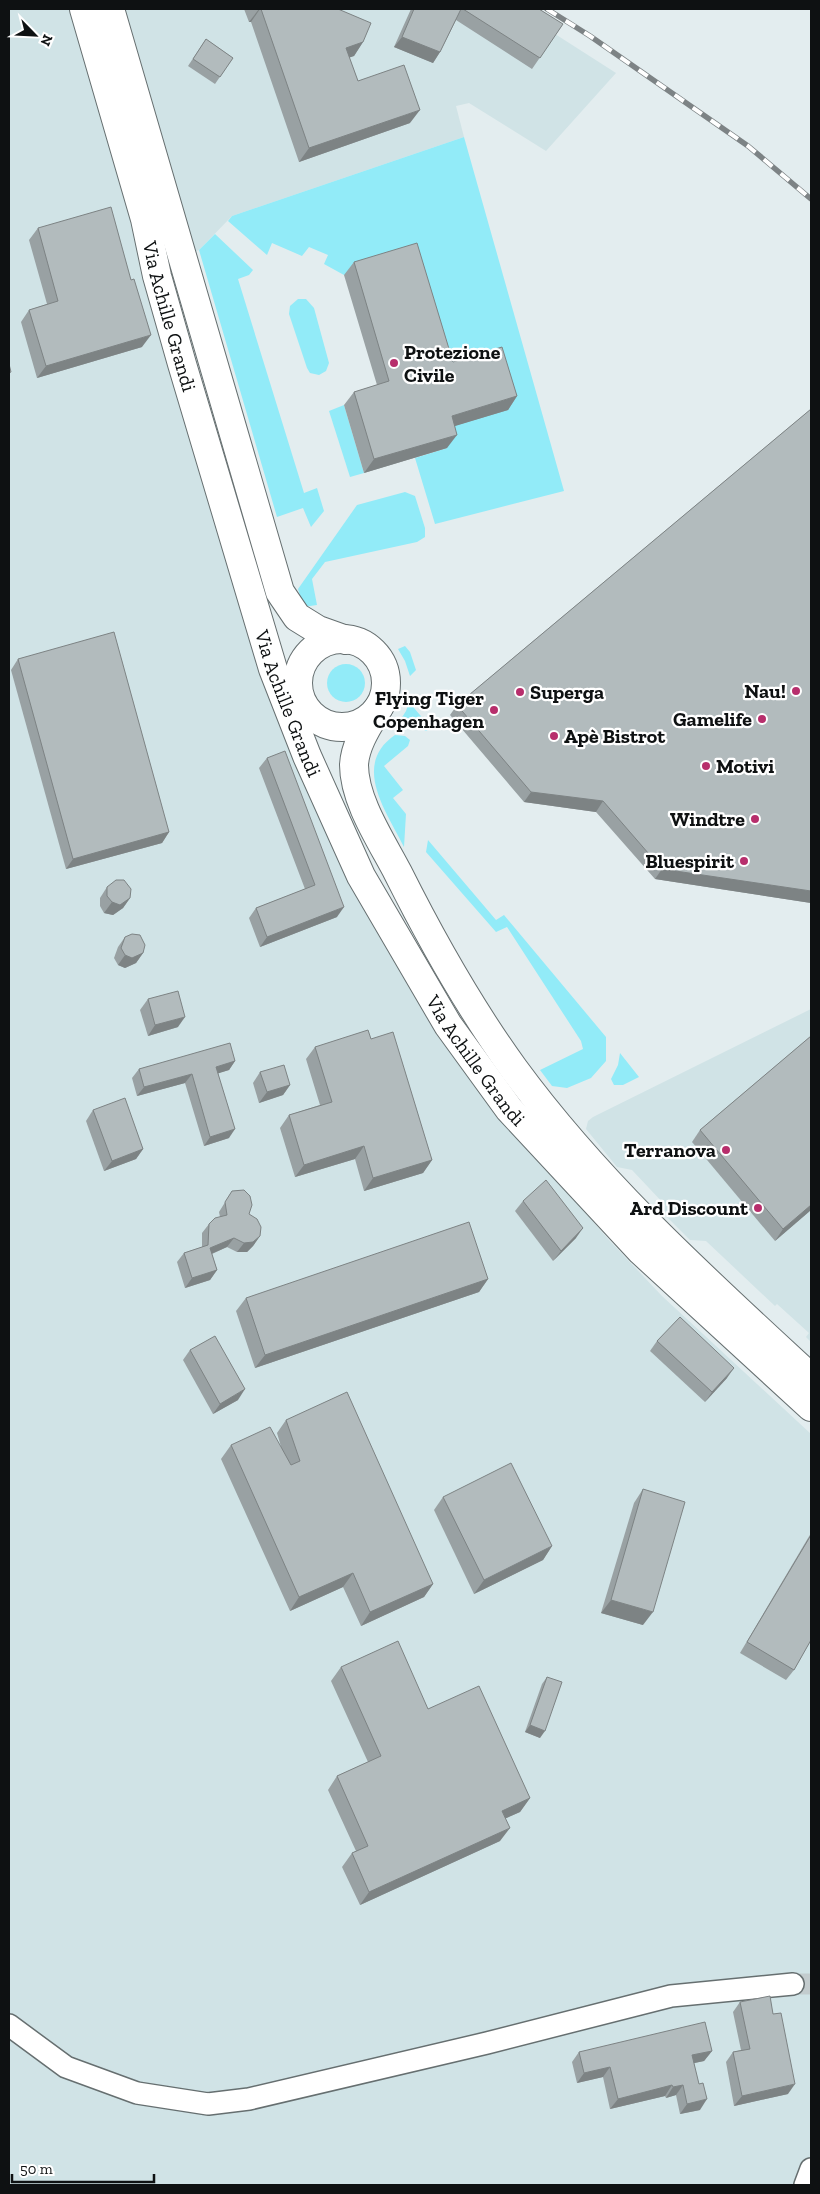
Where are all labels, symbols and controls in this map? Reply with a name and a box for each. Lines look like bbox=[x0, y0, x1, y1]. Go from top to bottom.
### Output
north arrow bbox=[10, 10, 60, 60]
text: N bbox=[36, 32, 56, 49]
street label: Via Achille Grandi bbox=[138, 238, 202, 395]
place label: Protezione Civile bbox=[404, 340, 501, 387]
marker: Protezione Civile bbox=[388, 357, 400, 369]
street label: Via Achille Grandi bbox=[250, 626, 327, 781]
place label: Nau! bbox=[744, 679, 786, 703]
place label: Superga bbox=[530, 680, 604, 704]
marker: Nau! bbox=[790, 685, 802, 697]
place label: Flying Tiger Copenhagen bbox=[373, 686, 484, 733]
marker: Superga bbox=[514, 686, 526, 698]
marker: Flying Tiger Copenhagen bbox=[488, 704, 500, 716]
place label: Gamelife bbox=[673, 707, 752, 731]
marker: Gamelife bbox=[756, 713, 768, 725]
place label: Apè Bistrot bbox=[564, 724, 666, 748]
marker: Apè Bistrot bbox=[548, 730, 560, 742]
place label: Motivi bbox=[716, 754, 774, 778]
marker: Motivi bbox=[700, 760, 712, 772]
place label: Windtre bbox=[670, 807, 745, 831]
marker: Windtre bbox=[749, 813, 761, 825]
place label: Bluespirit bbox=[645, 849, 735, 873]
marker: Bluespirit bbox=[738, 855, 750, 867]
street label: Via Achille Grandi bbox=[421, 990, 531, 1131]
place label: Terranova bbox=[624, 1138, 716, 1162]
marker: Terranova bbox=[720, 1144, 732, 1156]
place label: Ard Discount bbox=[630, 1196, 749, 1220]
marker: Ard Discount bbox=[752, 1202, 764, 1214]
scale bar bbox=[12, 2152, 155, 2184]
text: 50 m bbox=[20, 2160, 53, 2178]

